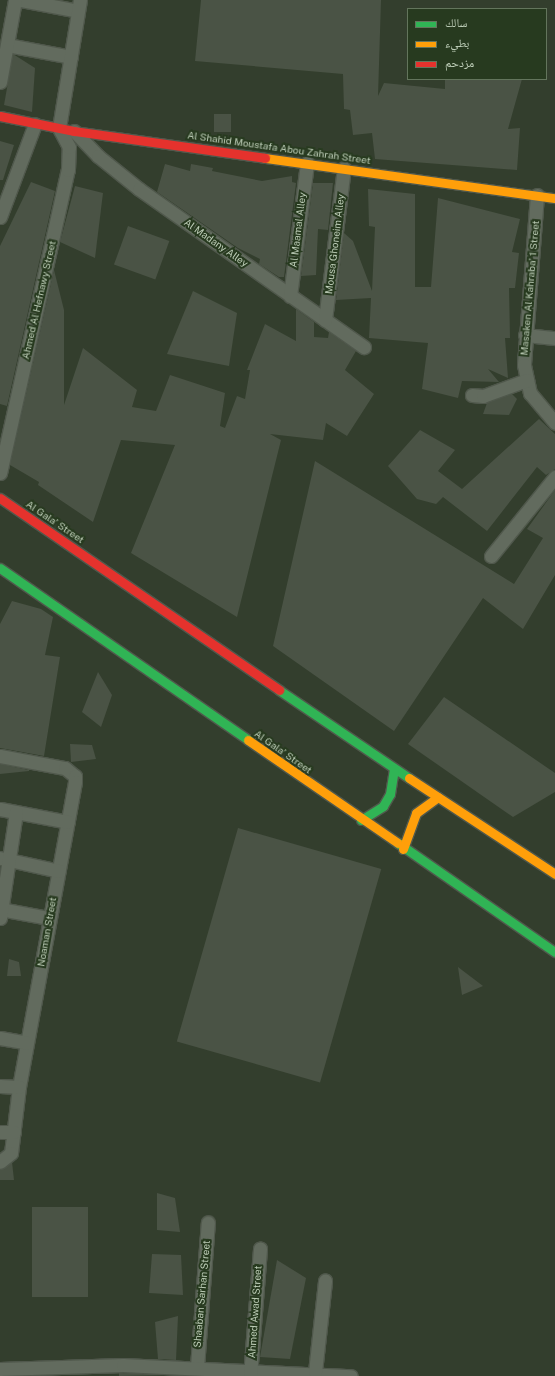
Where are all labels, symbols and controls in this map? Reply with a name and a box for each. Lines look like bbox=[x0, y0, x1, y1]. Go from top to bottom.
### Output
legend bbox=[407, 8, 547, 80]
text: سالك bbox=[445, 16, 467, 30]
text: بطيء bbox=[445, 36, 469, 50]
text: مزدحم bbox=[445, 56, 474, 70]
street label: Al Shahid Moustafa Abou Zahrah Street bbox=[187, 129, 371, 167]
street label: Al Maamal Alley bbox=[287, 192, 309, 268]
street label: Mousa Ghoneim Alley bbox=[323, 193, 347, 295]
street label: Al Madany Alley bbox=[182, 216, 250, 270]
street label: Masaken Al Kahraba' 1 Street bbox=[518, 220, 542, 356]
street label: Ahmed Al Hefnawy Street bbox=[20, 240, 58, 360]
street label: Al Gala' Street bbox=[24, 498, 86, 546]
street label: Al Gala' Street bbox=[252, 728, 314, 776]
street label: Noaman Street bbox=[35, 896, 59, 968]
street label: Shaaban Sarhan Street bbox=[191, 1240, 213, 1348]
street label: Ahmed Awad Street bbox=[246, 1265, 264, 1359]

